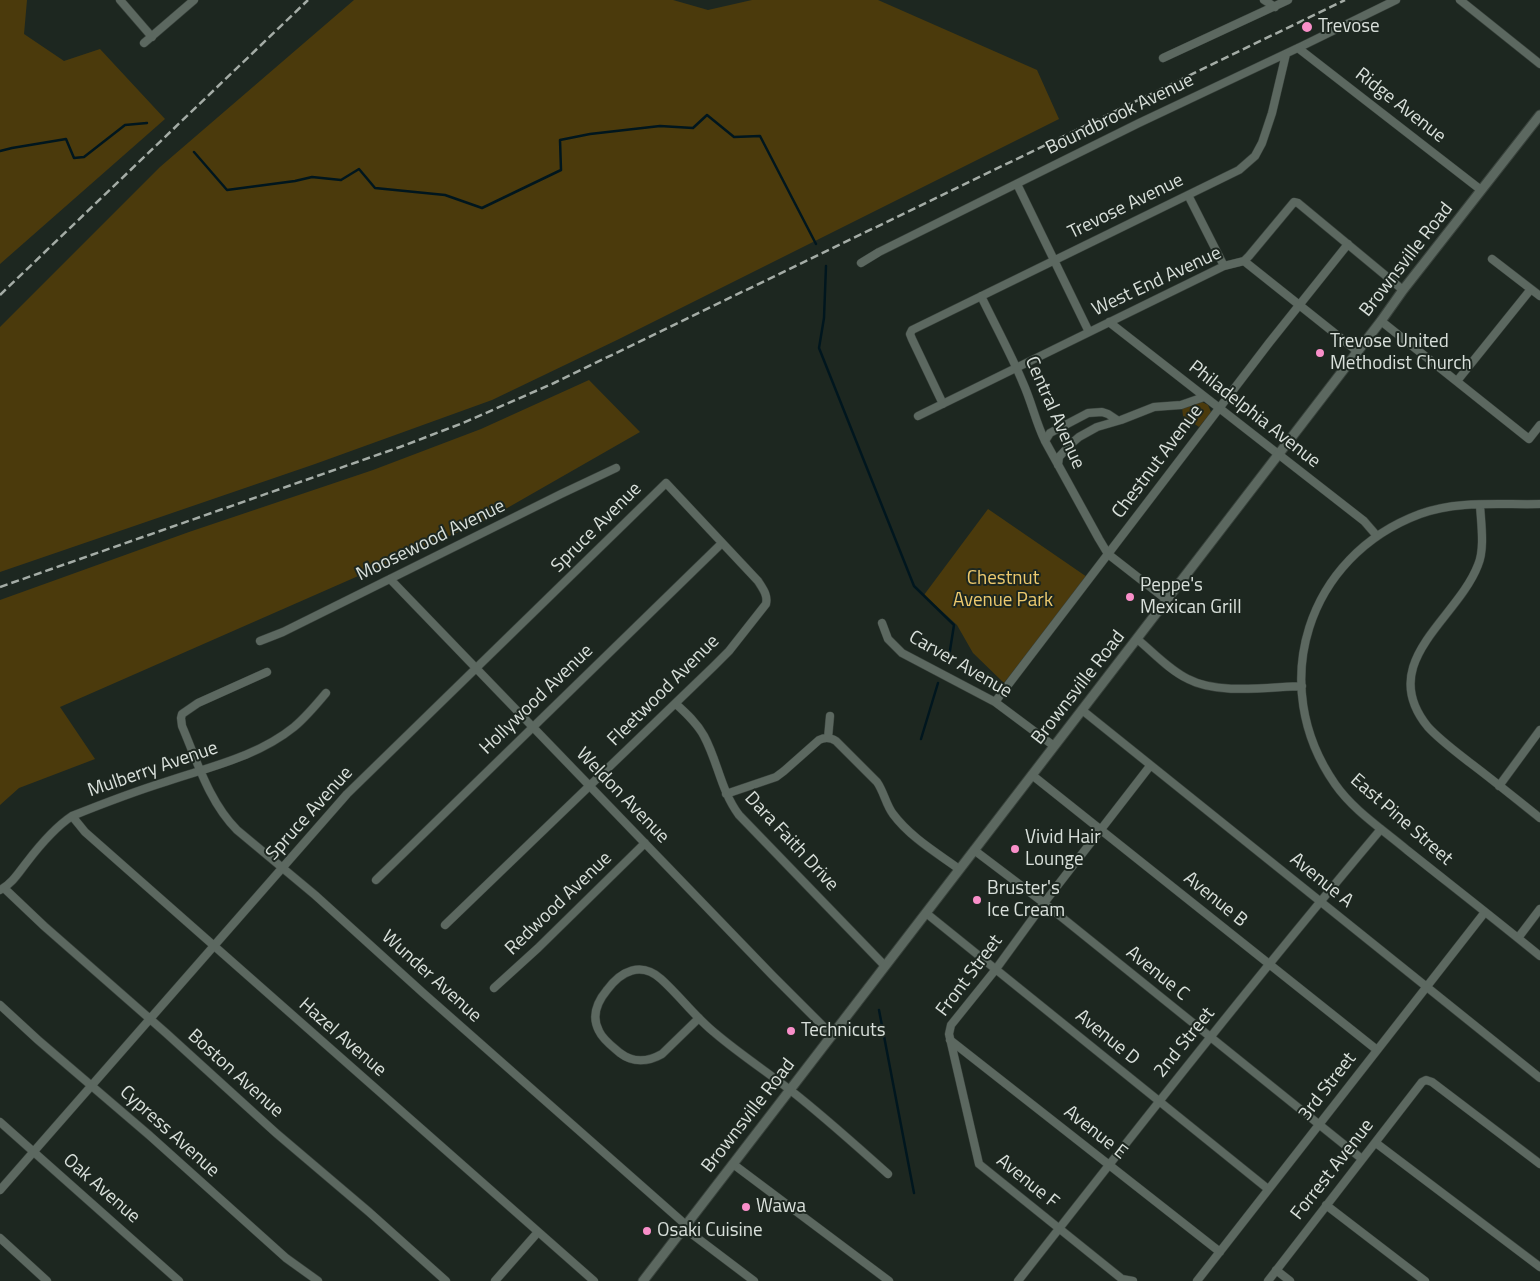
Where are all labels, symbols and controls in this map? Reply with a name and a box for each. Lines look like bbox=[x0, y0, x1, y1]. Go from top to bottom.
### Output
place label: Trevose bbox=[1318, 16, 1380, 38]
marker: Trevose bbox=[1300, 20, 1314, 34]
street label: Ridge Avenue bbox=[1350, 63, 1450, 149]
street label: Boundbrook Avenue bbox=[1043, 69, 1197, 161]
street label: Trevose Avenue bbox=[1065, 169, 1187, 245]
street label: Brownsville Road bbox=[1355, 198, 1459, 322]
street label: West End Avenue bbox=[1089, 242, 1225, 322]
place label: Trevose United Methodist Church bbox=[1330, 331, 1472, 375]
marker: Trevose United Methodist Church bbox=[1314, 347, 1326, 359]
street label: Central Avenue bbox=[1019, 353, 1089, 473]
street label: Philadelphia Avenue bbox=[1184, 356, 1324, 474]
street label: Chestnut Avenue bbox=[1108, 401, 1208, 523]
street label: Spruce Avenue bbox=[547, 478, 647, 578]
street label: Moosewood Avenue bbox=[353, 495, 509, 587]
park label: Chestnut Avenue Park bbox=[953, 568, 1053, 612]
place label: Peppe's Mexican Grill bbox=[1140, 575, 1242, 619]
marker: Peppe's Mexican Grill bbox=[1124, 591, 1136, 603]
street label: Carver Avenue bbox=[904, 626, 1016, 704]
street label: Brownsville Road bbox=[1027, 626, 1131, 750]
street label: Fleetwood Avenue bbox=[604, 631, 724, 751]
street label: Hollywood Avenue bbox=[476, 640, 598, 760]
street label: Mulberry Avenue bbox=[85, 737, 221, 803]
street label: Weldon Avenue bbox=[571, 743, 673, 849]
street label: Spruce Avenue bbox=[262, 762, 358, 866]
street label: East Pine Street bbox=[1345, 769, 1457, 871]
street label: Dara Faith Drive bbox=[739, 788, 843, 896]
place label: Vivid Hair Lounge bbox=[1025, 827, 1101, 871]
marker: Vivid Hair Lounge bbox=[1009, 843, 1021, 855]
street label: Redwood Avenue bbox=[501, 847, 617, 961]
street label: Avenue A bbox=[1285, 849, 1357, 913]
street label: Avenue B bbox=[1179, 867, 1251, 933]
place label: Bruster's Ice Cream bbox=[987, 878, 1065, 922]
marker: Bruster's Ice Cream bbox=[971, 894, 983, 906]
street label: Wunder Avenue bbox=[376, 926, 486, 1028]
street label: Front Street bbox=[932, 931, 1008, 1021]
street label: Avenue C bbox=[1121, 942, 1193, 1006]
street label: Hazel Avenue bbox=[294, 994, 390, 1082]
street label: 2nd Street bbox=[1150, 1003, 1220, 1083]
street label: Avenue D bbox=[1070, 1005, 1144, 1071]
place label: Technicuts bbox=[801, 1020, 886, 1042]
street label: Boston Avenue bbox=[182, 1025, 288, 1123]
marker: Technicuts bbox=[785, 1025, 797, 1037]
street label: 3rd Street bbox=[1294, 1048, 1362, 1126]
street label: Brownsville Road bbox=[697, 1054, 801, 1178]
street label: Cypress Avenue bbox=[114, 1081, 224, 1183]
street label: Avenue E bbox=[1059, 1101, 1131, 1165]
street label: Forrest Avenue bbox=[1287, 1115, 1379, 1225]
street label: Oak Avenue bbox=[58, 1149, 144, 1229]
street label: Avenue F bbox=[991, 1150, 1063, 1214]
place label: Wawa bbox=[756, 1196, 806, 1218]
marker: Wawa bbox=[740, 1201, 752, 1213]
place label: Osaki Cuisine bbox=[657, 1220, 763, 1242]
marker: Osaki Cuisine bbox=[641, 1225, 653, 1237]

